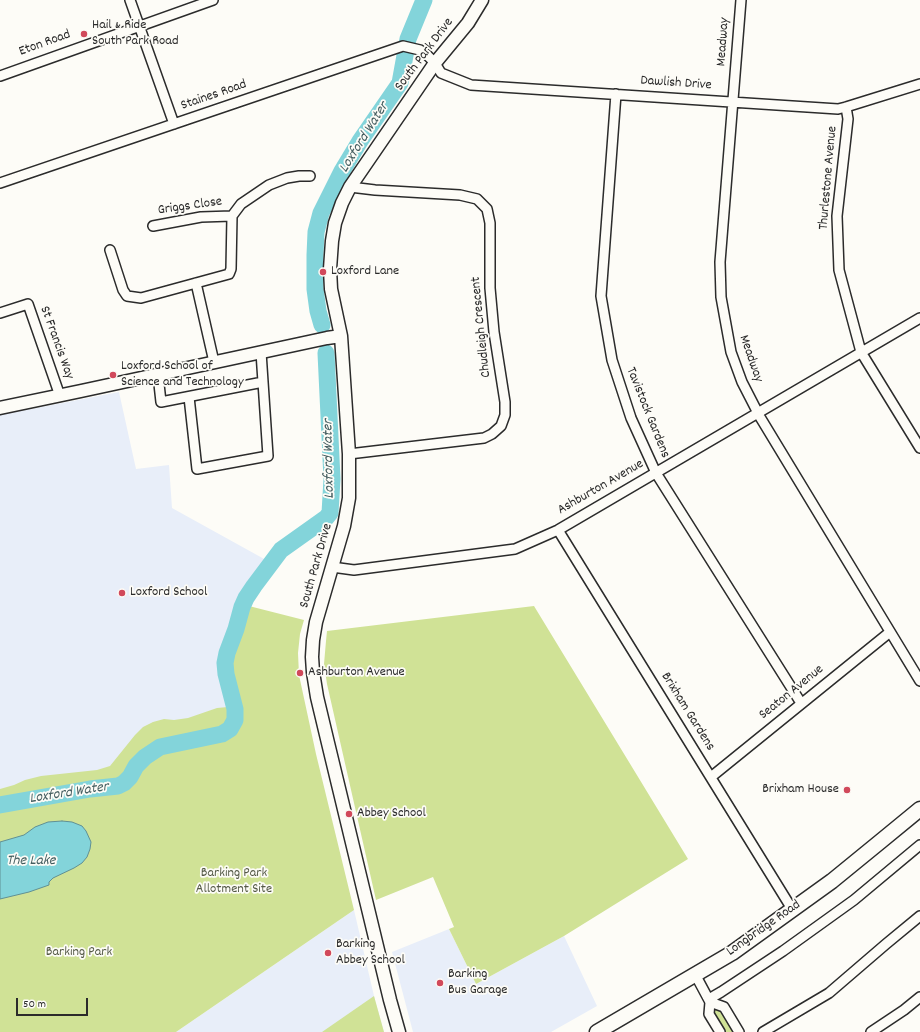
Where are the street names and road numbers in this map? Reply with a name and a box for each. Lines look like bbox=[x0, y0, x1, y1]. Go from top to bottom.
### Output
street label: South Park Drive bbox=[392, 15, 458, 95]
street label: Meadway bbox=[714, 17, 734, 67]
street label: Eton Road bbox=[17, 27, 73, 61]
street label: Dawlish Drive bbox=[640, 73, 712, 95]
street label: Staines Road bbox=[179, 77, 249, 115]
street label: Thurlestone Avenue bbox=[816, 125, 842, 231]
street label: Griggs Close bbox=[157, 194, 223, 220]
street label: Chudleigh Crescent bbox=[468, 276, 496, 378]
street label: St Francis Way bbox=[35, 304, 77, 382]
street label: Meadway bbox=[734, 333, 766, 385]
street label: Tavistock Gardens bbox=[621, 365, 673, 461]
street label: Ashburton Avenue bbox=[555, 457, 647, 519]
street label: South Park Drive bbox=[297, 522, 337, 610]
street label: Seaton Avenue bbox=[756, 662, 828, 724]
street label: Brixham Gardens bbox=[656, 670, 718, 754]
street label: Longbridge Road bbox=[724, 897, 804, 961]

